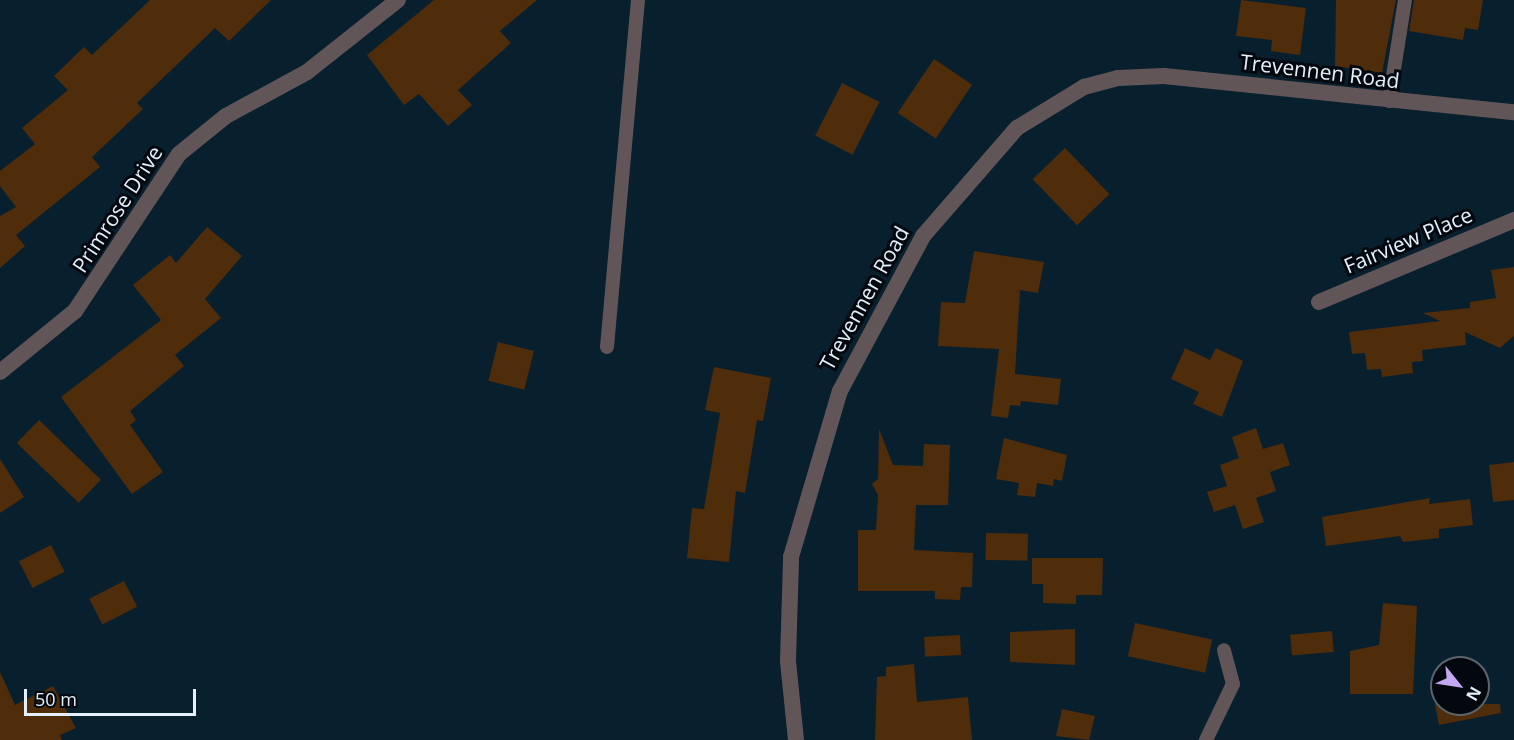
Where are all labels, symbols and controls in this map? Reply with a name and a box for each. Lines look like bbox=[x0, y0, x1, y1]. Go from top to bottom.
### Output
street label: Trevennen Road bbox=[1239, 49, 1401, 93]
street label: Primrose Drive bbox=[67, 141, 167, 277]
street label: Fairview Place bbox=[1340, 202, 1476, 278]
street label: Trevennen Road bbox=[814, 222, 914, 374]
north arrow bbox=[1430, 656, 1490, 716]
scale bar bbox=[27, 677, 200, 715]
text: N bbox=[1461, 683, 1487, 705]
text: 50 m bbox=[35, 687, 77, 711]

